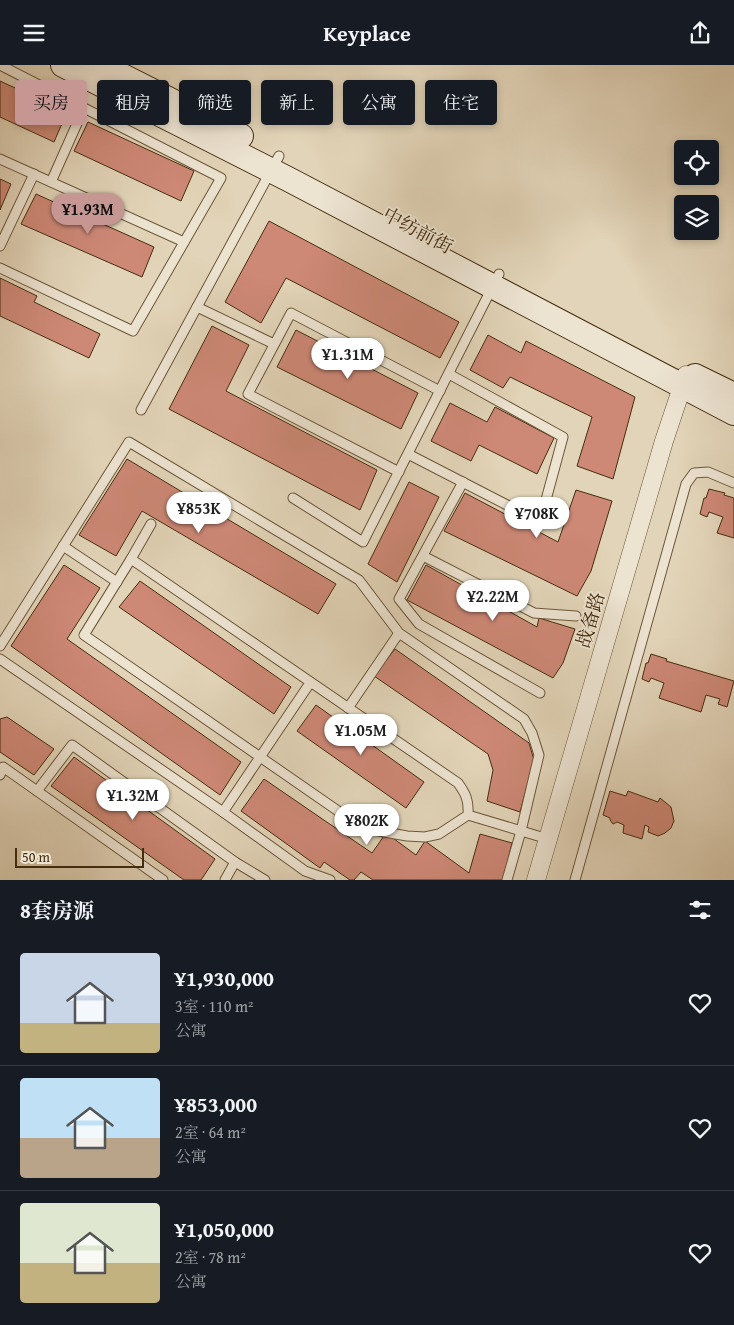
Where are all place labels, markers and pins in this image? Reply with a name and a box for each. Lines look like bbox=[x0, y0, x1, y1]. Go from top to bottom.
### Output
pin: ¥1.93M bbox=[47, 193, 129, 235]
pin: ¥1.31M bbox=[307, 337, 389, 380]
pin: ¥853K bbox=[164, 491, 234, 534]
pin: ¥708K bbox=[502, 497, 572, 539]
pin: ¥2.22M bbox=[452, 579, 534, 622]
pin: ¥1.05M bbox=[320, 713, 402, 756]
pin: ¥1.32M bbox=[92, 779, 174, 821]
pin: ¥802K bbox=[332, 803, 402, 846]

